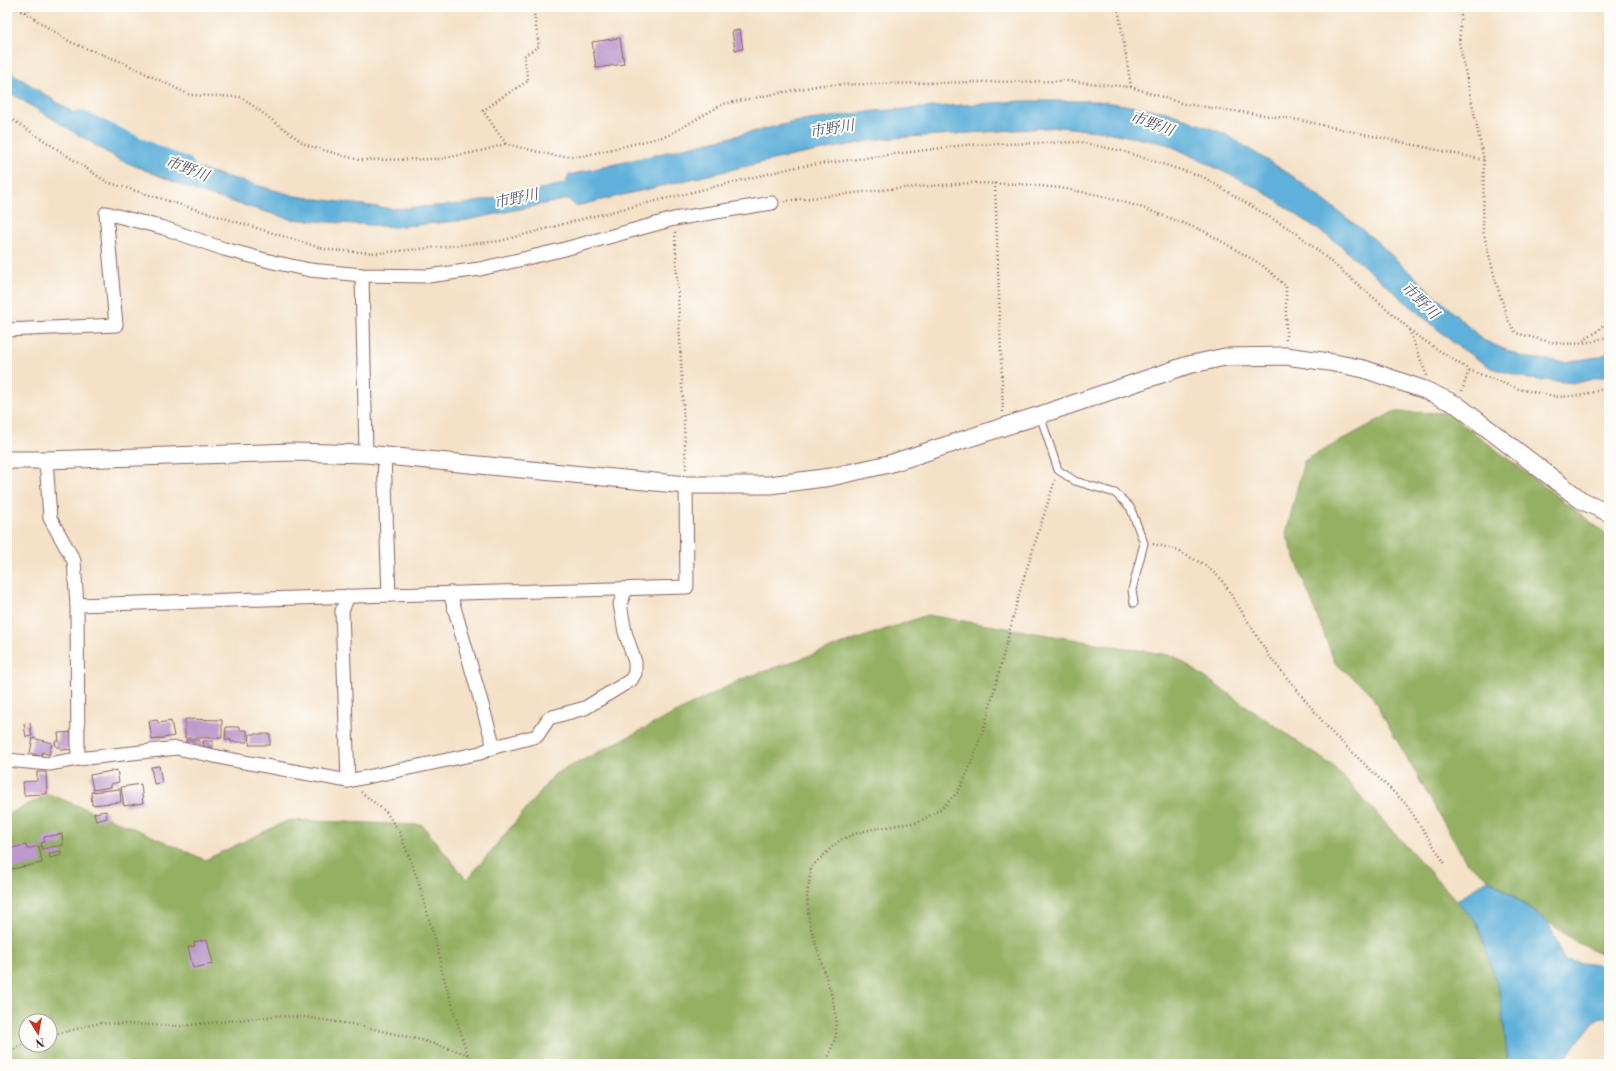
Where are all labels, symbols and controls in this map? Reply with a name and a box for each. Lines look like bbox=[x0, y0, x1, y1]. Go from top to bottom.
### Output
water label: 市野川 bbox=[1128, 107, 1178, 141]
water label: 市野川 bbox=[808, 116, 858, 142]
water label: 市野川 bbox=[163, 152, 213, 187]
water label: 市野川 bbox=[492, 185, 542, 213]
water label: 市野川 bbox=[1397, 279, 1444, 325]
north arrow bbox=[18, 1013, 58, 1053]
text: N bbox=[34, 1034, 45, 1050]

